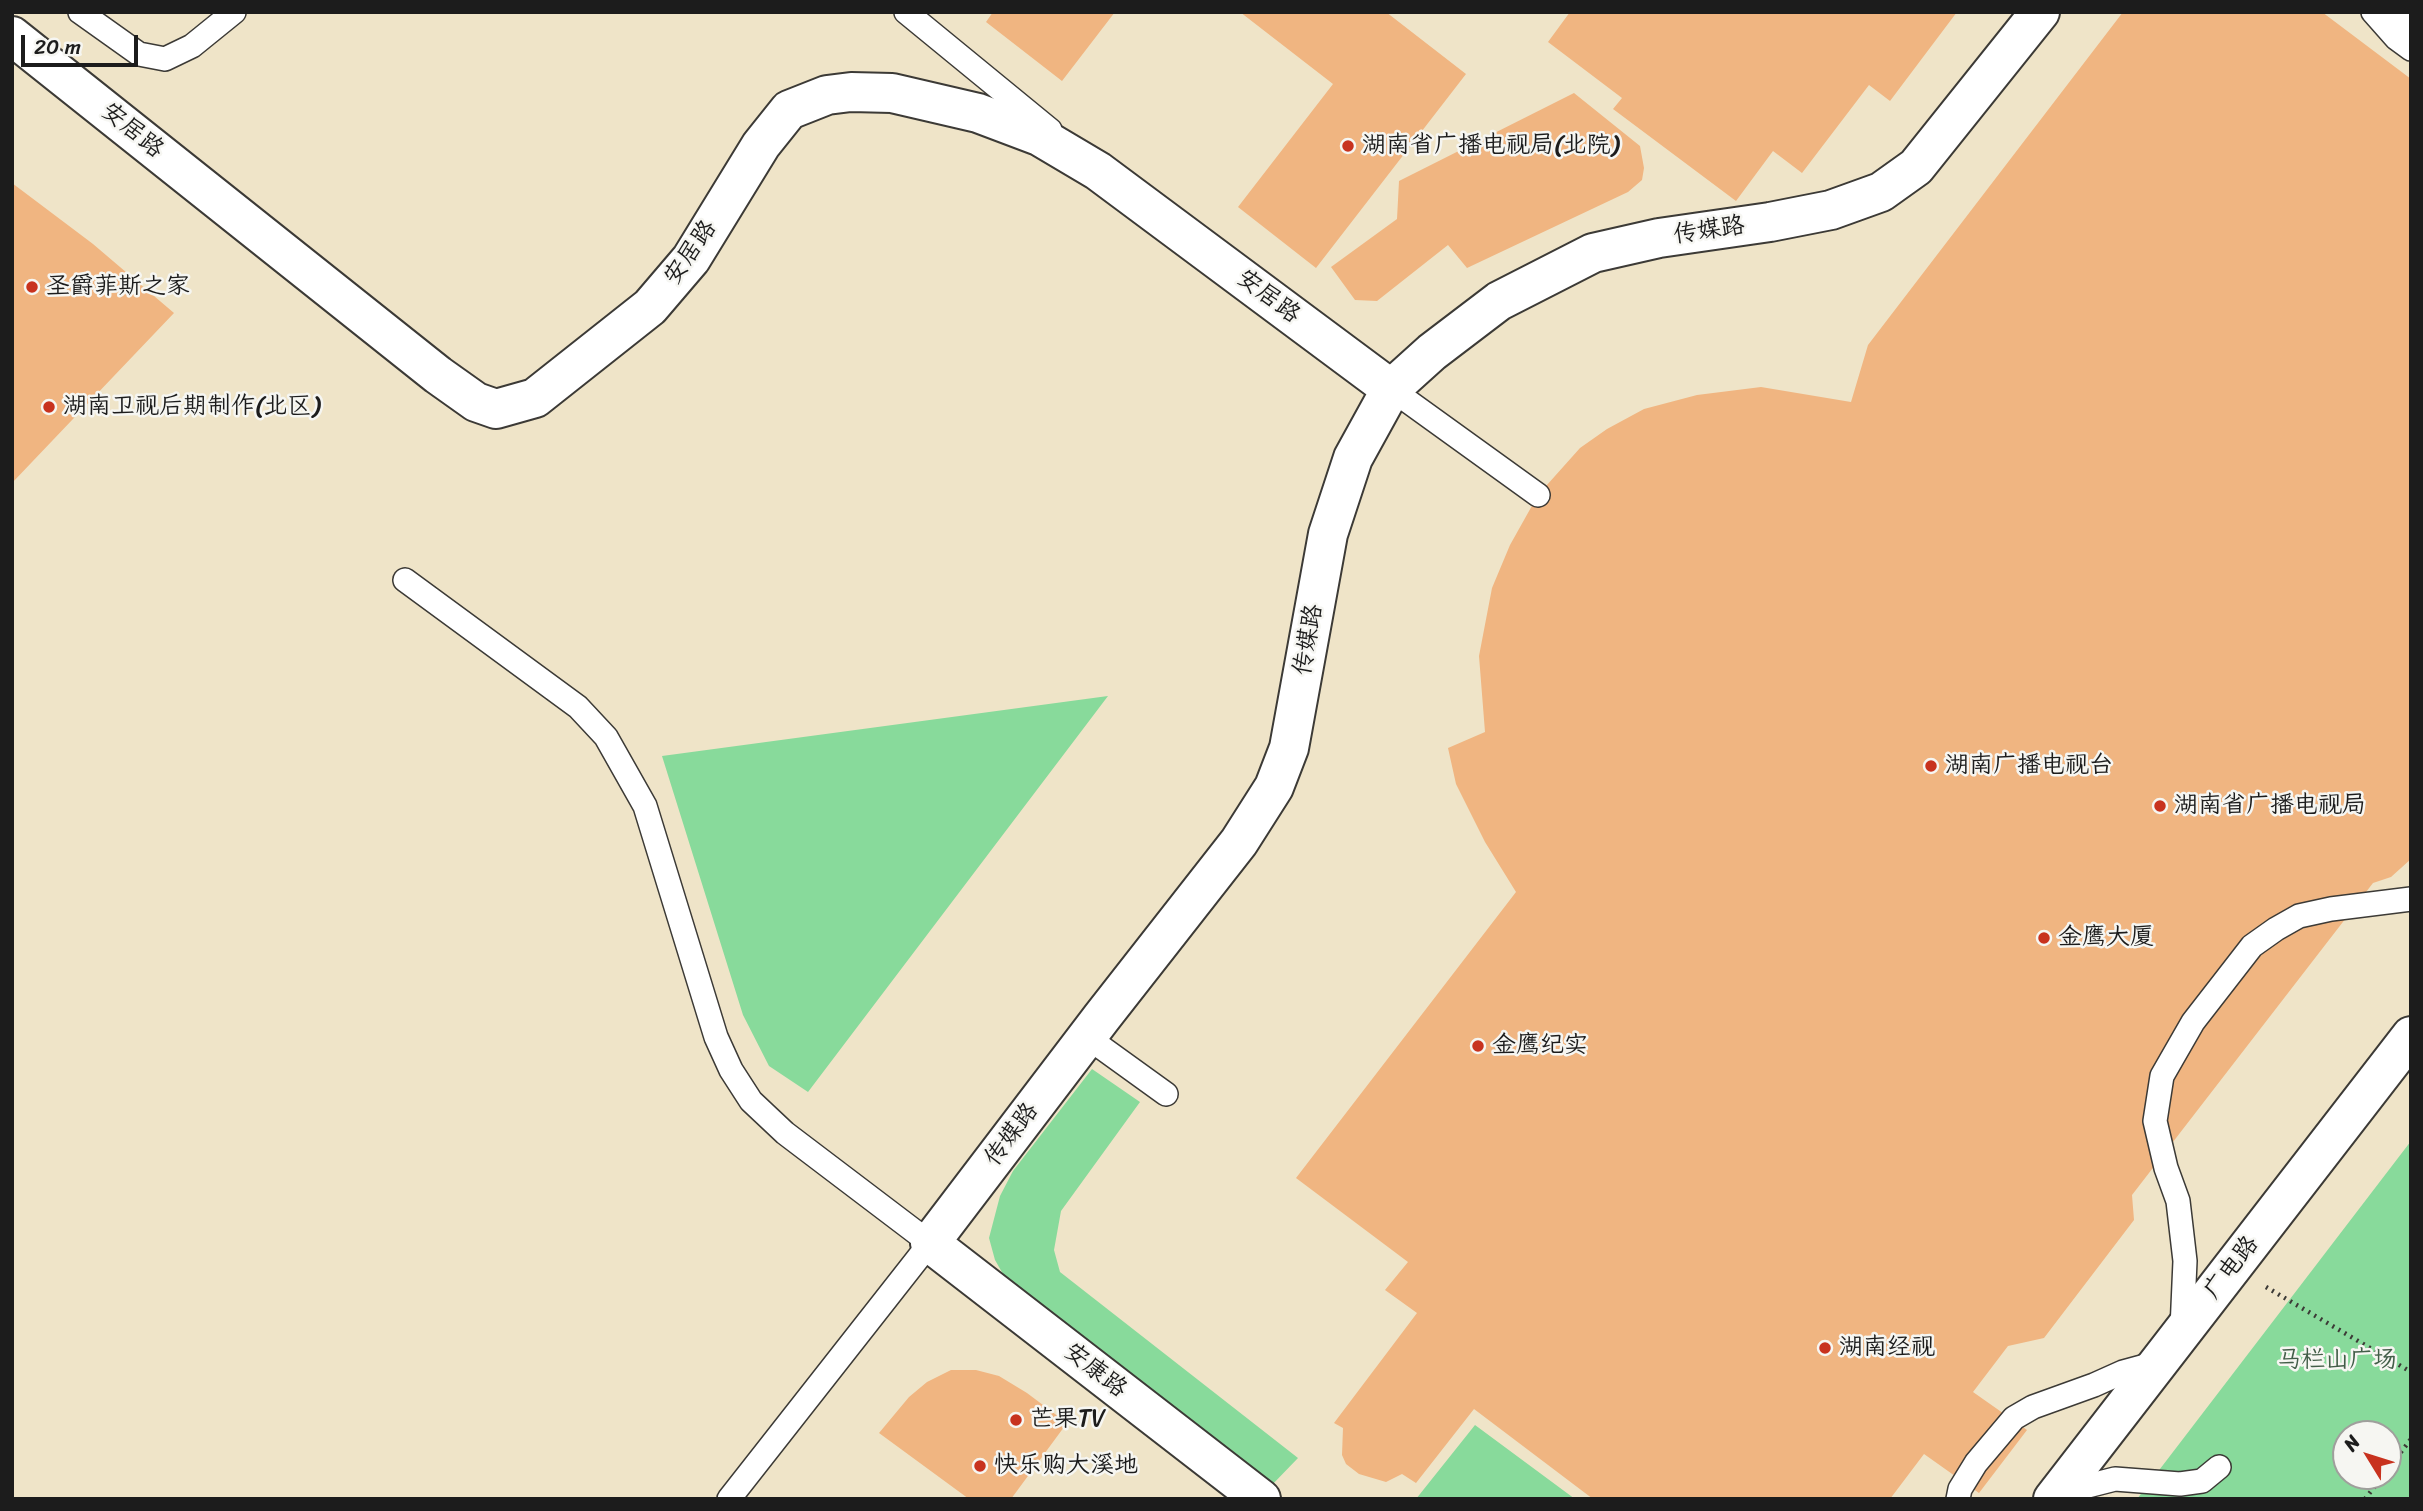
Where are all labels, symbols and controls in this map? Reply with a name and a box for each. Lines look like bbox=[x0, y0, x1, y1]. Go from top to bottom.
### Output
scale bar bbox=[24, 21, 142, 65]
text: 20 m bbox=[34, 28, 81, 66]
street label: 安居路 bbox=[95, 97, 169, 165]
place label: 湖南省广播电视局(北院) bbox=[1362, 132, 1619, 160]
marker: 湖南省广播电视局(北院) bbox=[1340, 138, 1356, 154]
street label: 传媒路 bbox=[1671, 212, 1747, 250]
street label: 安居路 bbox=[659, 215, 723, 291]
street label: 安居路 bbox=[1231, 264, 1305, 330]
place label: 圣爵菲斯之家 bbox=[46, 273, 190, 301]
marker: 圣爵菲斯之家 bbox=[24, 279, 40, 295]
place label: 湖南卫视后期制作(北区) bbox=[63, 393, 320, 421]
marker: 湖南卫视后期制作(北区) bbox=[41, 399, 57, 415]
street label: 传媒路 bbox=[1289, 602, 1329, 678]
place label: 湖南广播电视台 bbox=[1945, 752, 2113, 780]
marker: 湖南广播电视台 bbox=[1923, 758, 1939, 774]
place label: 湖南省广播电视局 bbox=[2174, 792, 2366, 820]
marker: 湖南省广播电视局 bbox=[2152, 798, 2168, 814]
place label: 金鹰大厦 bbox=[2058, 924, 2154, 952]
marker: 金鹰大厦 bbox=[2036, 930, 2052, 946]
place label: 金鹰纪实 bbox=[1492, 1032, 1588, 1060]
marker: 金鹰纪实 bbox=[1470, 1038, 1486, 1054]
street label: 传媒路 bbox=[979, 1098, 1045, 1172]
street label: 广电路 bbox=[2198, 1231, 2266, 1305]
place label: 湖南经视 bbox=[1839, 1334, 1935, 1362]
street label: 安康路 bbox=[1058, 1337, 1132, 1405]
marker: 湖南经视 bbox=[1817, 1340, 1833, 1356]
park label: 马栏山广场 bbox=[2277, 1347, 2397, 1375]
place label: 芒果TV bbox=[1030, 1406, 1106, 1434]
marker: 芒果TV bbox=[1008, 1412, 1024, 1428]
north arrow bbox=[2332, 1420, 2402, 1490]
text: N bbox=[2335, 1428, 2369, 1458]
place label: 快乐购大溪地 bbox=[994, 1452, 1138, 1480]
marker: 快乐购大溪地 bbox=[972, 1458, 988, 1474]

